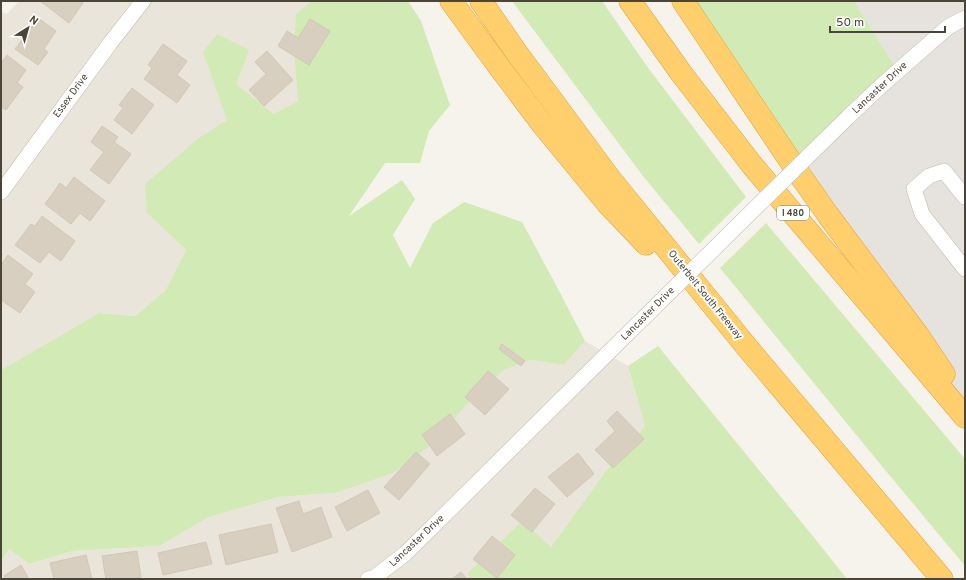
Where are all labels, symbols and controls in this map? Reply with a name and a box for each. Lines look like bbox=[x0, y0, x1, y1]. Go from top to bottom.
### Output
north arrow bbox=[8, 8, 48, 48]
scale bar bbox=[830, 8, 945, 34]
text: N bbox=[26, 13, 41, 29]
text: 50 m bbox=[836, 15, 864, 31]
street label: Lancaster Drive bbox=[850, 59, 910, 117]
street label: Essex Drive bbox=[51, 71, 91, 121]
road number: I 480 bbox=[777, 206, 809, 220]
street label: Outerbelt South Freeway bbox=[665, 248, 745, 342]
street label: Lancaster Drive bbox=[618, 284, 678, 344]
street label: Lancaster Drive bbox=[387, 512, 447, 570]

